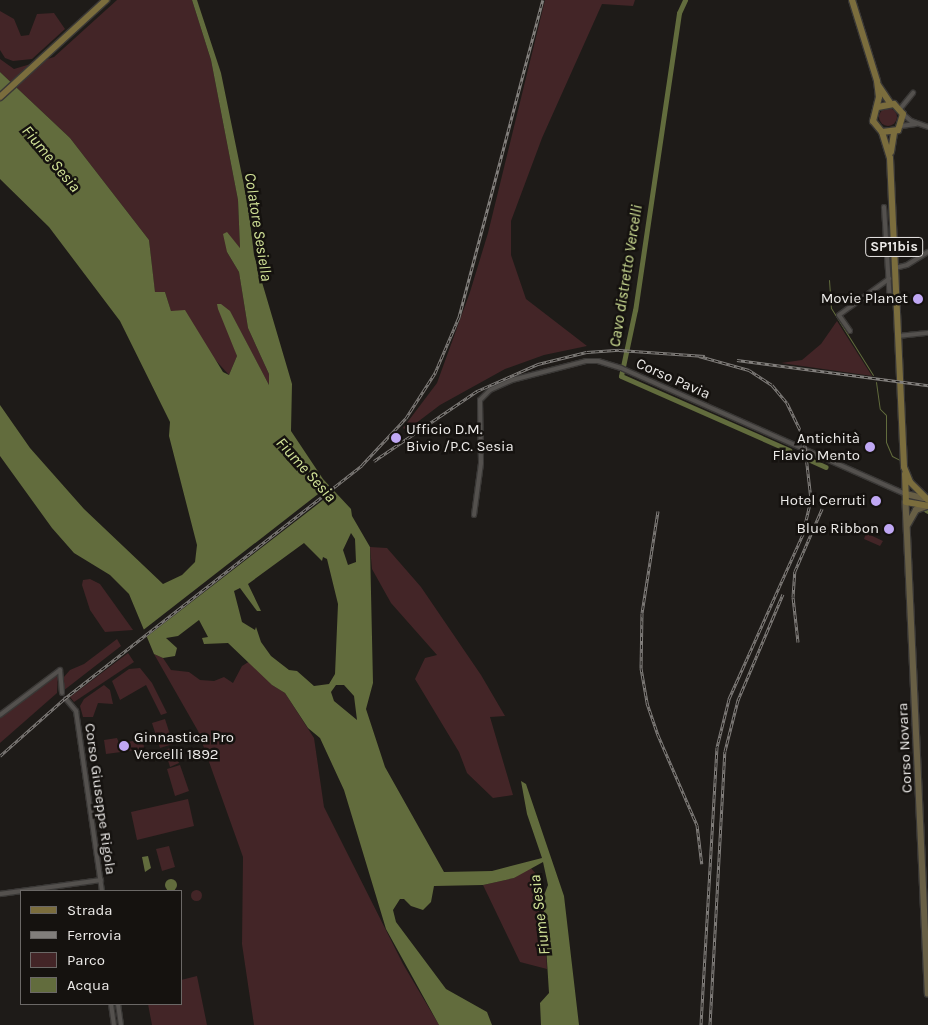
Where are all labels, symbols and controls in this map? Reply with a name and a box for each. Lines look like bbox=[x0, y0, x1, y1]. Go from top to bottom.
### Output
water label: Fiume Sesia bbox=[18, 122, 84, 196]
water label: Colatore Sesiella bbox=[240, 171, 276, 283]
water label: Cavo distretto Vercelli bbox=[605, 203, 647, 349]
road number: SP11bis bbox=[864, 236, 924, 258]
place label: Movie Planet bbox=[821, 290, 908, 308]
marker: Movie Planet bbox=[912, 293, 924, 305]
street label: Corso Pavia bbox=[633, 355, 713, 403]
place label: Ufficio D.M. Bivio /P.C. Sesia bbox=[406, 420, 514, 455]
place label: Antichità Flavio Mento bbox=[773, 429, 860, 464]
marker: Ufficio D.M. Bivio /P.C. Sesia bbox=[390, 432, 402, 444]
water label: Fiume Sesia bbox=[272, 434, 340, 506]
marker: Antichità Flavio Mento bbox=[864, 441, 876, 453]
place label: Hotel Cerruti bbox=[780, 492, 866, 510]
marker: Hotel Cerruti bbox=[870, 495, 882, 507]
place label: Blue Ribbon bbox=[796, 520, 879, 538]
marker: Blue Ribbon bbox=[883, 523, 895, 535]
street label: Corso Novara bbox=[894, 702, 916, 794]
street label: Corso Giuseppe Rigola bbox=[80, 722, 120, 876]
place label: Ginnastica Pro Vercelli 1892 bbox=[134, 728, 234, 763]
marker: Ginnastica Pro Vercelli 1892 bbox=[118, 740, 130, 752]
water label: Fiume Sesia bbox=[526, 874, 554, 956]
legend bbox=[20, 890, 182, 1005]
text: Strada bbox=[67, 901, 113, 919]
text: Ferrovia bbox=[67, 926, 121, 944]
text: Parco bbox=[67, 951, 105, 969]
text: Acqua bbox=[67, 976, 109, 994]

